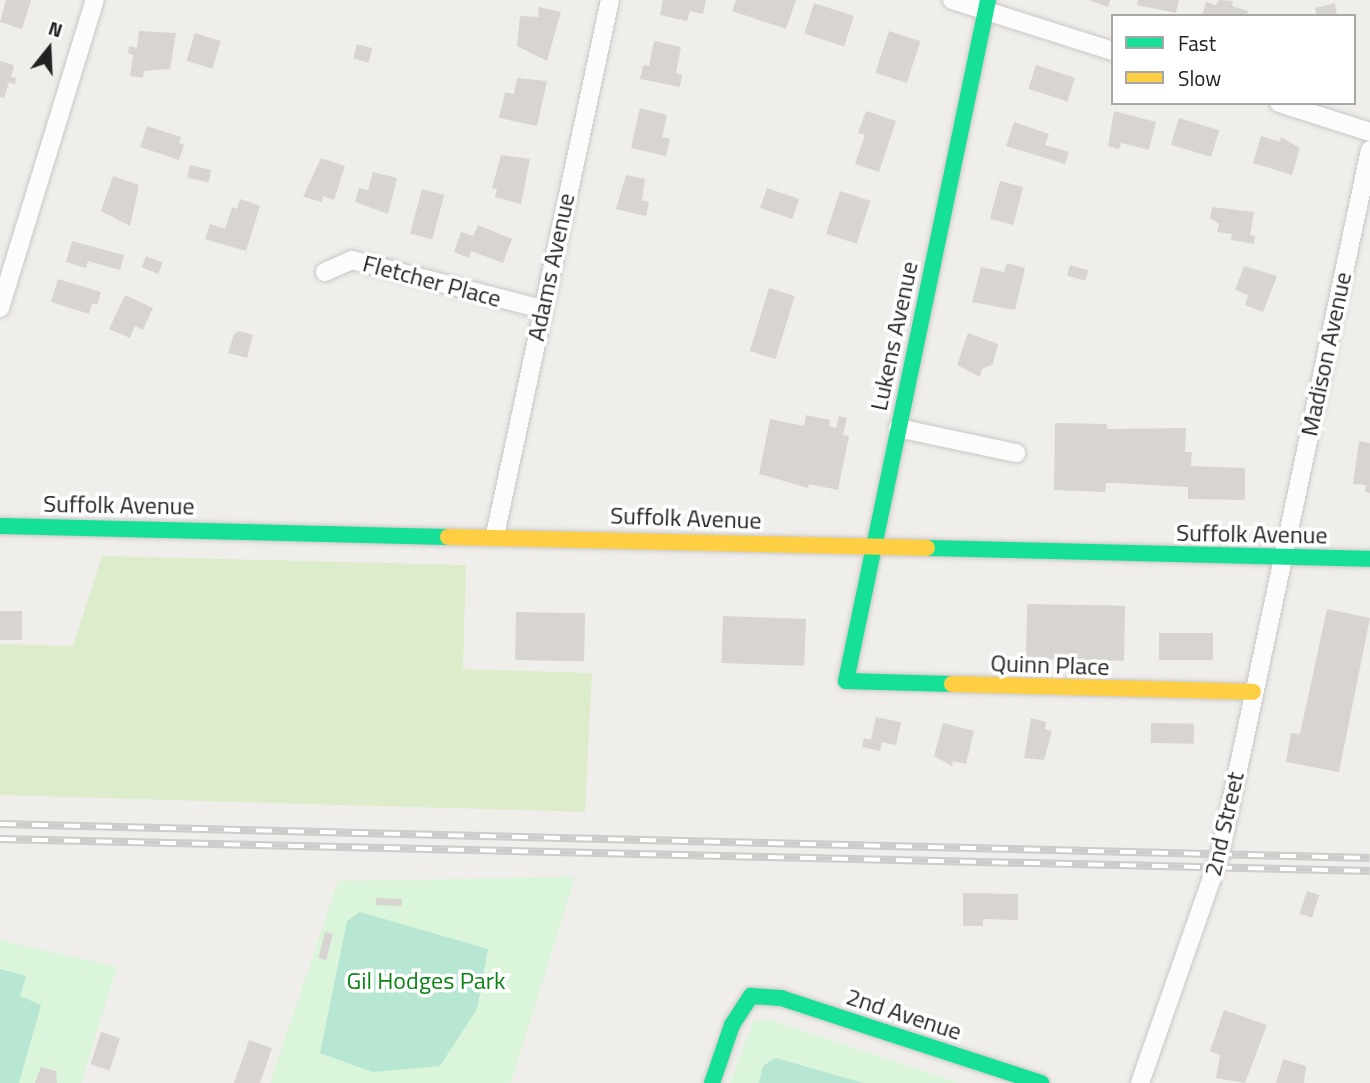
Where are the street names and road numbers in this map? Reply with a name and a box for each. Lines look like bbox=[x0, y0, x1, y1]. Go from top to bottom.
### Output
street label: Adams Avenue bbox=[521, 190, 581, 344]
street label: Fletcher Place bbox=[360, 249, 504, 313]
street label: Lukens Avenue bbox=[864, 259, 924, 413]
street label: Madison Avenue bbox=[1295, 269, 1357, 439]
street label: Suffolk Avenue bbox=[43, 489, 195, 521]
street label: Suffolk Avenue bbox=[610, 501, 762, 535]
street label: Suffolk Avenue bbox=[1176, 518, 1328, 550]
street label: Quinn Place bbox=[990, 649, 1110, 681]
street label: 2nd Street bbox=[1198, 769, 1250, 879]
street label: 2nd Avenue bbox=[843, 982, 965, 1046]

